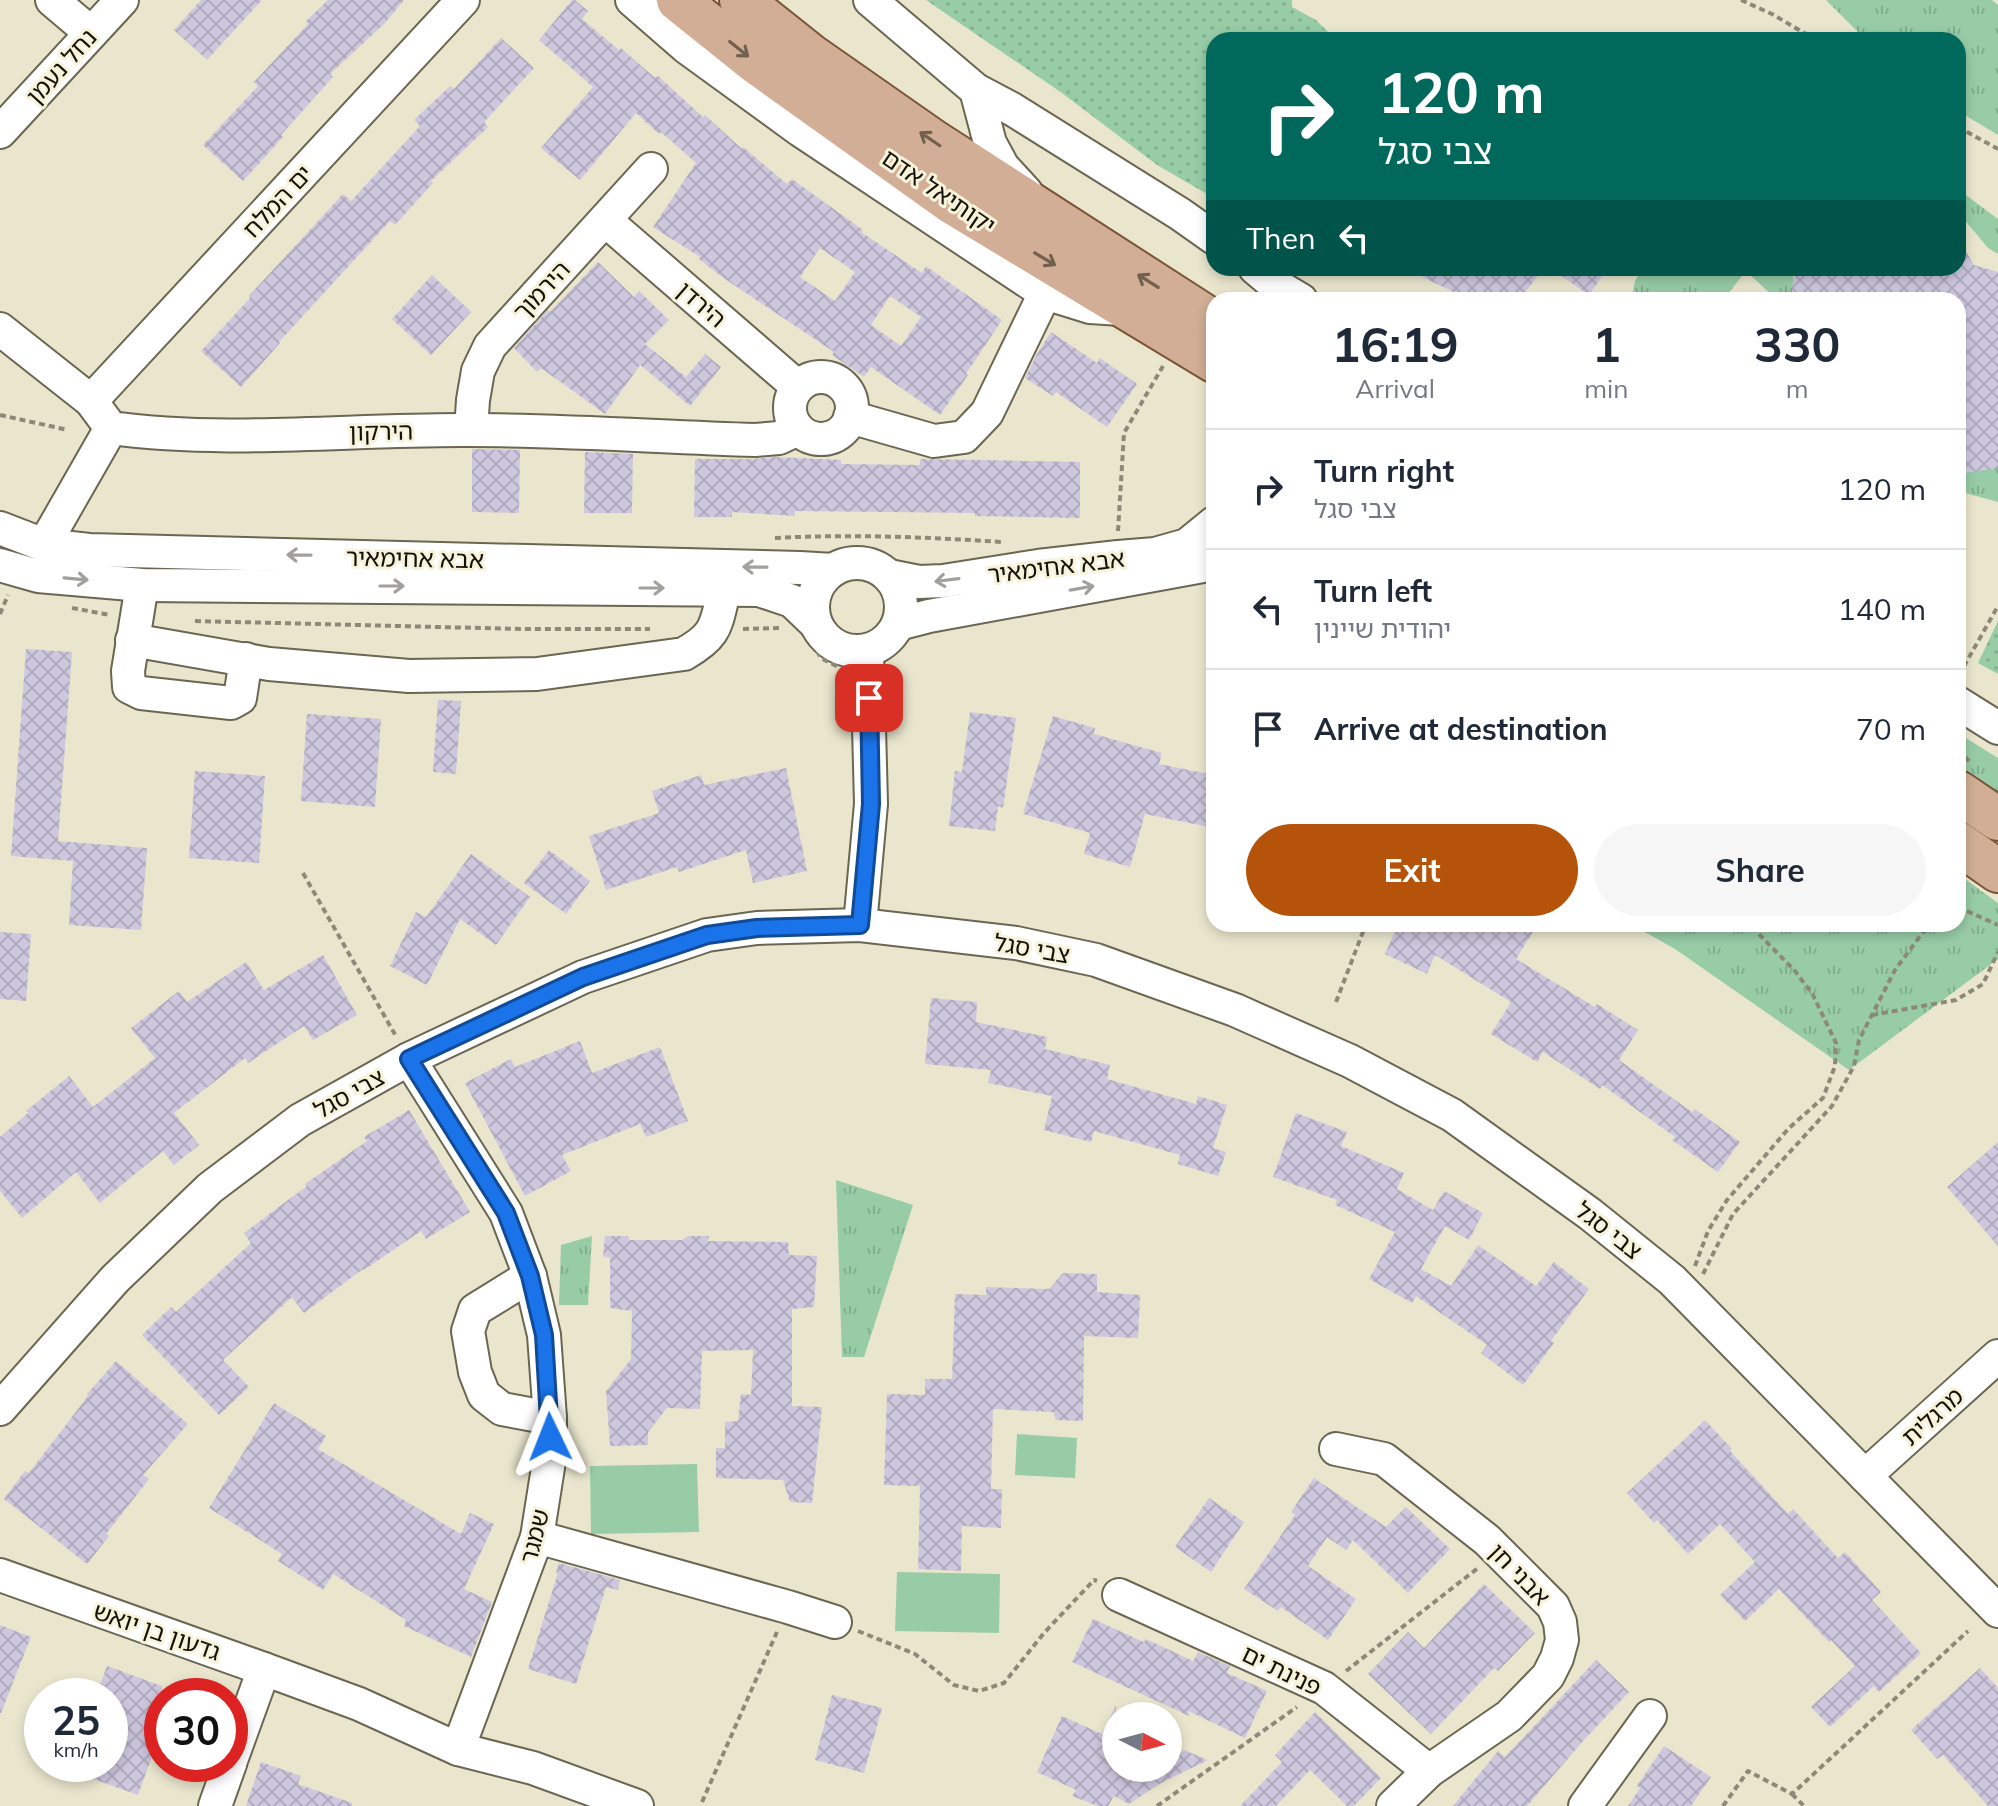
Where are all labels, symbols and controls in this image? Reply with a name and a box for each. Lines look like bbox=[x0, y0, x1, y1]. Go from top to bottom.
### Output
street label: נחל נעמן bbox=[19, 22, 103, 110]
one-way arrow bbox=[728, 40, 749, 58]
text: 120 m bbox=[1378, 57, 1545, 127]
icon: right bbox=[1246, 64, 1350, 168]
text: צבי סגל bbox=[1378, 128, 1493, 173]
one-way arrow bbox=[920, 131, 942, 147]
street label: יקותיאל אדם bbox=[877, 142, 1001, 240]
street label: ים המלח bbox=[236, 158, 318, 244]
icon: left bbox=[1332, 216, 1376, 260]
text: Then bbox=[1246, 219, 1316, 257]
one-way arrow bbox=[1033, 252, 1056, 268]
street label: הירמוך bbox=[506, 254, 576, 326]
one-way arrow bbox=[1137, 272, 1160, 288]
street label: הירדן bbox=[671, 275, 733, 333]
text: 16:19 bbox=[1332, 314, 1459, 374]
text: 1 bbox=[1592, 314, 1621, 374]
text: 330 bbox=[1754, 314, 1840, 374]
text: Arrival bbox=[1355, 372, 1435, 405]
text: min bbox=[1584, 372, 1628, 405]
text: m bbox=[1786, 372, 1809, 405]
street label: הירקון bbox=[349, 415, 413, 447]
text: Turn right bbox=[1314, 452, 1454, 490]
icon: right bbox=[1246, 467, 1290, 511]
text: 120 m bbox=[1838, 470, 1926, 508]
text: צבי סגל bbox=[1314, 492, 1397, 525]
street label: אבא אחימאיר bbox=[346, 542, 484, 574]
street label: אבא אחימאיר bbox=[986, 543, 1126, 589]
one-way arrow bbox=[286, 547, 313, 563]
one-way arrow bbox=[742, 559, 769, 574]
one-way arrow bbox=[62, 572, 89, 587]
text: Turn left bbox=[1314, 572, 1432, 610]
one-way arrow bbox=[935, 573, 960, 588]
one-way arrow bbox=[378, 578, 405, 594]
one-way arrow bbox=[1068, 579, 1094, 594]
one-way arrow bbox=[638, 580, 665, 596]
icon: left bbox=[1246, 587, 1290, 631]
text: 140 m bbox=[1838, 590, 1926, 628]
text: יהודית שיינין bbox=[1314, 612, 1451, 645]
pin bbox=[835, 664, 903, 732]
icon: arrive bbox=[847, 676, 891, 720]
icon: arrive bbox=[1246, 707, 1290, 751]
text: Arrive at destination bbox=[1314, 710, 1608, 748]
text: 70 m bbox=[1856, 710, 1926, 748]
button: Exit bbox=[1246, 824, 1578, 916]
button: Share bbox=[1594, 824, 1926, 916]
street label: צבי סגל bbox=[992, 927, 1072, 969]
street label: צבי סגל bbox=[308, 1061, 390, 1125]
street label: צבי סגל bbox=[1570, 1195, 1648, 1265]
street label: מרגלית bbox=[1895, 1381, 1969, 1451]
position arrow bbox=[508, 1395, 592, 1479]
street label: שמגר bbox=[513, 1506, 555, 1566]
street label: אבני חן bbox=[1483, 1537, 1557, 1611]
street label: גדעון בן יואש bbox=[90, 1595, 224, 1667]
street label: פנינת ים bbox=[1237, 1638, 1327, 1702]
speed limit sign: 30 bbox=[144, 1678, 248, 1782]
text: 25 bbox=[52, 1695, 100, 1745]
north arrow bbox=[1102, 1702, 1182, 1782]
map controls bbox=[1102, 1702, 1182, 1782]
text: km/h bbox=[53, 1737, 99, 1762]

